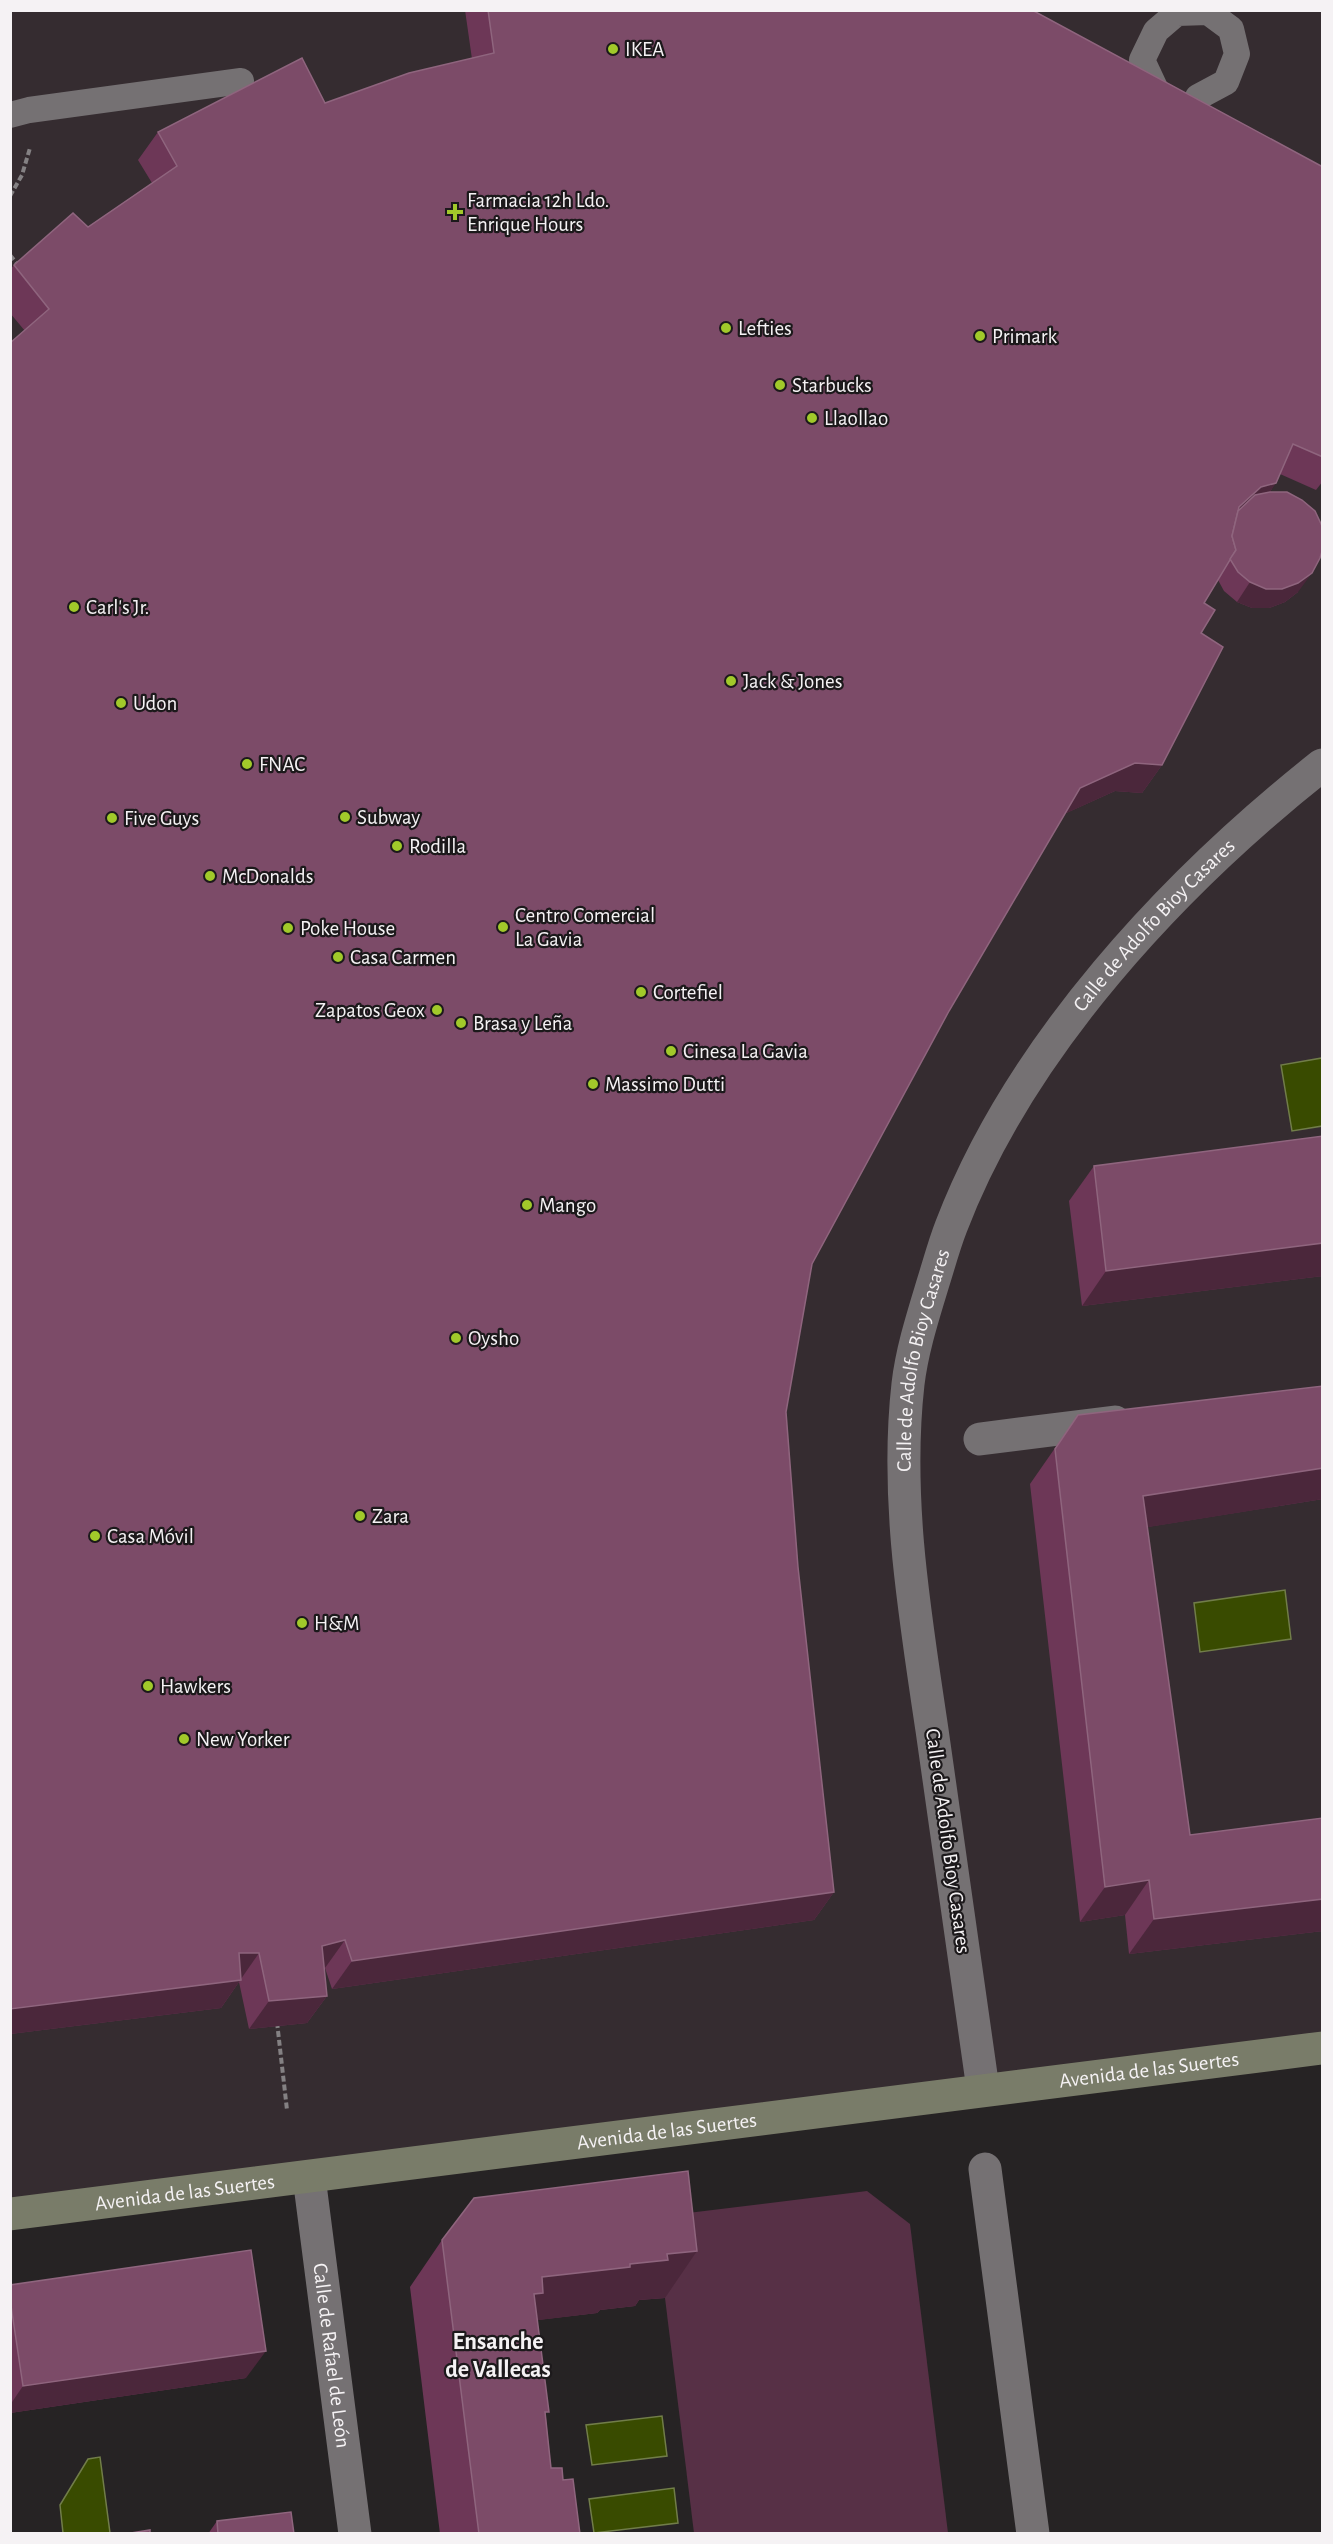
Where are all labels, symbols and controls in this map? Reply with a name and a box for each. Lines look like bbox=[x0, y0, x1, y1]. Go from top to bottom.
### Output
place label: IKEA bbox=[625, 39, 664, 60]
marker: IKEA bbox=[606, 42, 620, 56]
place label: Farmacia 12h Ldo. Enrique Hours bbox=[467, 190, 609, 235]
marker: Farmacia 12h Ldo. Enrique Hours bbox=[448, 205, 462, 219]
place label: Lefties bbox=[738, 318, 792, 339]
marker: Lefties bbox=[719, 321, 733, 335]
place label: Primark bbox=[992, 326, 1058, 347]
marker: Primark bbox=[973, 329, 987, 343]
place label: Starbucks bbox=[792, 375, 872, 396]
marker: Starbucks bbox=[773, 378, 787, 392]
place label: Llaollao bbox=[824, 408, 888, 429]
marker: Llaollao bbox=[805, 411, 819, 425]
place label: Carl's Jr. bbox=[86, 597, 149, 618]
marker: Carl's Jr. bbox=[67, 600, 81, 614]
place label: Jack & Jones bbox=[743, 671, 842, 692]
marker: Jack & Jones bbox=[724, 674, 738, 688]
place label: Udon bbox=[133, 693, 177, 714]
marker: Udon bbox=[114, 696, 128, 710]
place label: FNAC bbox=[259, 754, 305, 775]
marker: FNAC bbox=[240, 757, 254, 771]
place label: Subway bbox=[357, 807, 420, 828]
place label: Five Guys bbox=[124, 808, 199, 829]
marker: Subway bbox=[338, 810, 352, 824]
marker: Five Guys bbox=[105, 811, 119, 825]
street label: Calle de Adolfo Bioy Casares bbox=[1069, 835, 1238, 1015]
place label: Rodilla bbox=[409, 836, 467, 857]
marker: Rodilla bbox=[390, 839, 404, 853]
place label: McDonalds bbox=[222, 866, 314, 887]
marker: McDonalds bbox=[203, 869, 217, 883]
place label: Centro Comercial La Gavia bbox=[515, 905, 655, 950]
place label: Poke House bbox=[300, 918, 395, 939]
marker: Centro Comercial La Gavia bbox=[496, 920, 510, 934]
marker: Poke House bbox=[281, 921, 295, 935]
place label: Casa Carmen bbox=[350, 947, 456, 968]
marker: Casa Carmen bbox=[331, 950, 345, 964]
place label: Cortefiel bbox=[653, 982, 723, 1003]
marker: Cortefiel bbox=[634, 985, 648, 999]
place label: Zapatos Geox bbox=[315, 1000, 425, 1021]
marker: Zapatos Geox bbox=[430, 1003, 444, 1017]
place label: Brasa y Leña bbox=[473, 1013, 573, 1034]
marker: Brasa y Leña bbox=[454, 1016, 468, 1030]
place label: Cinesa La Gavia bbox=[683, 1041, 808, 1062]
marker: Cinesa La Gavia bbox=[664, 1044, 678, 1058]
place label: Massimo Dutti bbox=[605, 1074, 725, 1095]
marker: Massimo Dutti bbox=[586, 1077, 600, 1091]
place label: Mango bbox=[539, 1195, 596, 1216]
marker: Mango bbox=[520, 1198, 534, 1212]
street label: Calle de Adolfo Bioy Casares bbox=[893, 1247, 953, 1472]
place label: Oysho bbox=[468, 1328, 519, 1349]
marker: Oysho bbox=[449, 1331, 463, 1345]
place label: Zara bbox=[372, 1506, 409, 1527]
marker: Zara bbox=[353, 1509, 367, 1523]
place label: Casa Móvil bbox=[107, 1526, 194, 1547]
marker: Casa Móvil bbox=[88, 1529, 102, 1543]
place label: H&M bbox=[314, 1613, 360, 1634]
marker: H&M bbox=[295, 1616, 309, 1630]
place label: Hawkers bbox=[160, 1676, 231, 1697]
marker: Hawkers bbox=[141, 1679, 155, 1693]
street label: Calle de Adolfo Bioy Casares bbox=[922, 1727, 974, 1955]
place label: New Yorker bbox=[196, 1729, 290, 1750]
marker: New Yorker bbox=[177, 1732, 191, 1746]
street label: Avenida de las Suertes bbox=[1058, 2048, 1240, 2091]
street label: Avenida de las Suertes bbox=[576, 2109, 758, 2153]
street label: Avenida de las Suertes bbox=[93, 2171, 276, 2214]
street label: Calle de Rafael de León bbox=[310, 2262, 354, 2449]
district label: Ensanche de Vallecas bbox=[445, 2330, 551, 2382]

